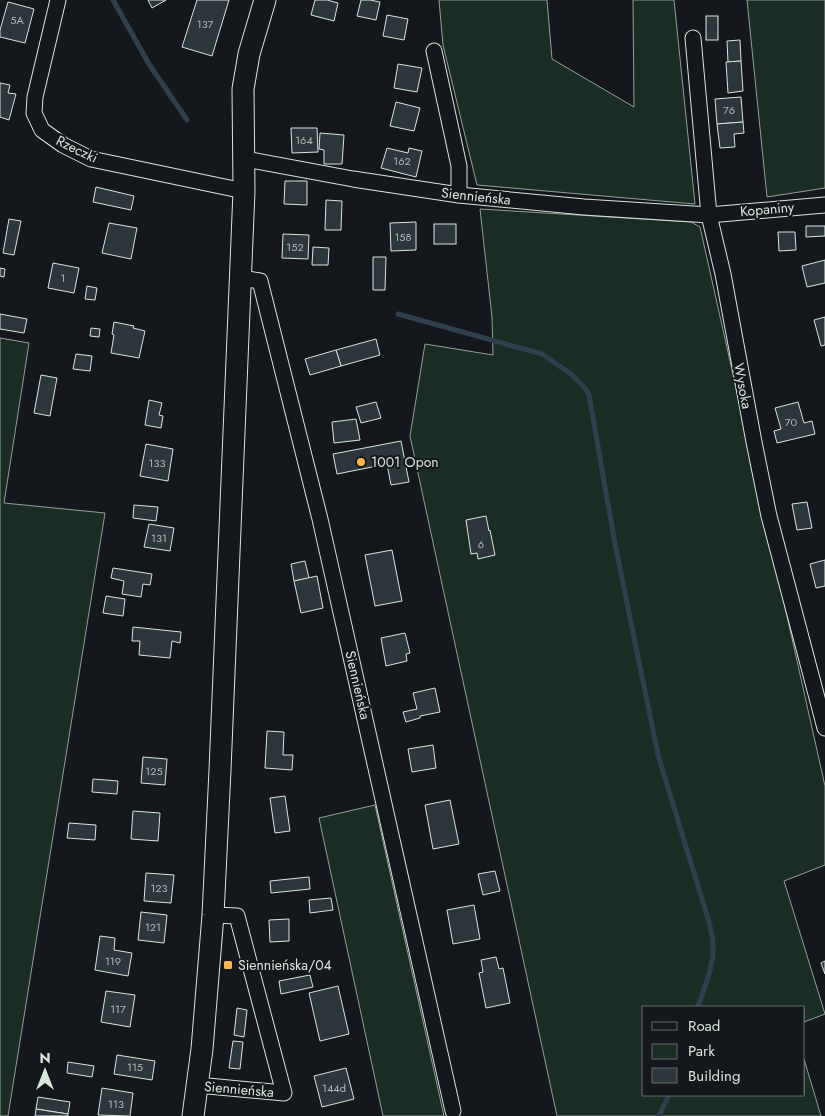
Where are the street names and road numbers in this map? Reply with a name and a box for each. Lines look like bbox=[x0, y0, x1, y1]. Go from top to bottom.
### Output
street label: Rzeczki bbox=[53, 130, 101, 168]
street label: Siennieńska bbox=[440, 182, 512, 210]
street label: Kopaniny bbox=[739, 197, 796, 221]
street label: Wysoka bbox=[729, 361, 757, 411]
street label: Siennieńska bbox=[340, 649, 376, 721]
street label: Siennieńska bbox=[203, 1076, 275, 1102]

